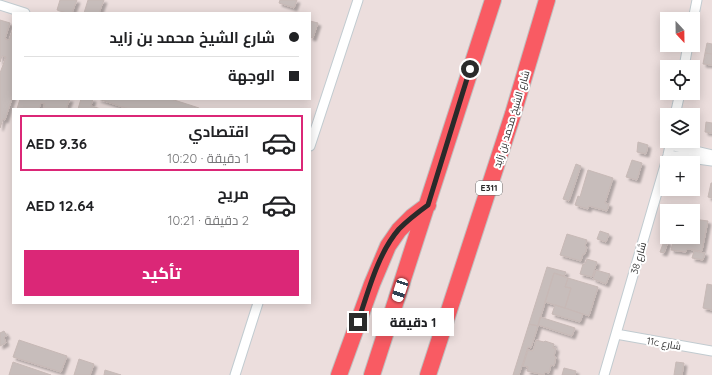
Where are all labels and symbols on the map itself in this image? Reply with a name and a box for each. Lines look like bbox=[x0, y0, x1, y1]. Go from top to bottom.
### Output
north arrow bbox=[660, 12, 700, 52]
route start bbox=[461, 60, 479, 78]
street label: شارع الشيخ محمد بن زايد bbox=[490, 69, 532, 169]
road number: E311 bbox=[476, 181, 502, 195]
street label: شارع 38 bbox=[628, 241, 649, 276]
car bbox=[391, 277, 409, 303]
callout: 1 دقيقة bbox=[372, 308, 454, 336]
route end bbox=[349, 313, 367, 331]
street label: 11c شارع bbox=[646, 334, 682, 353]

